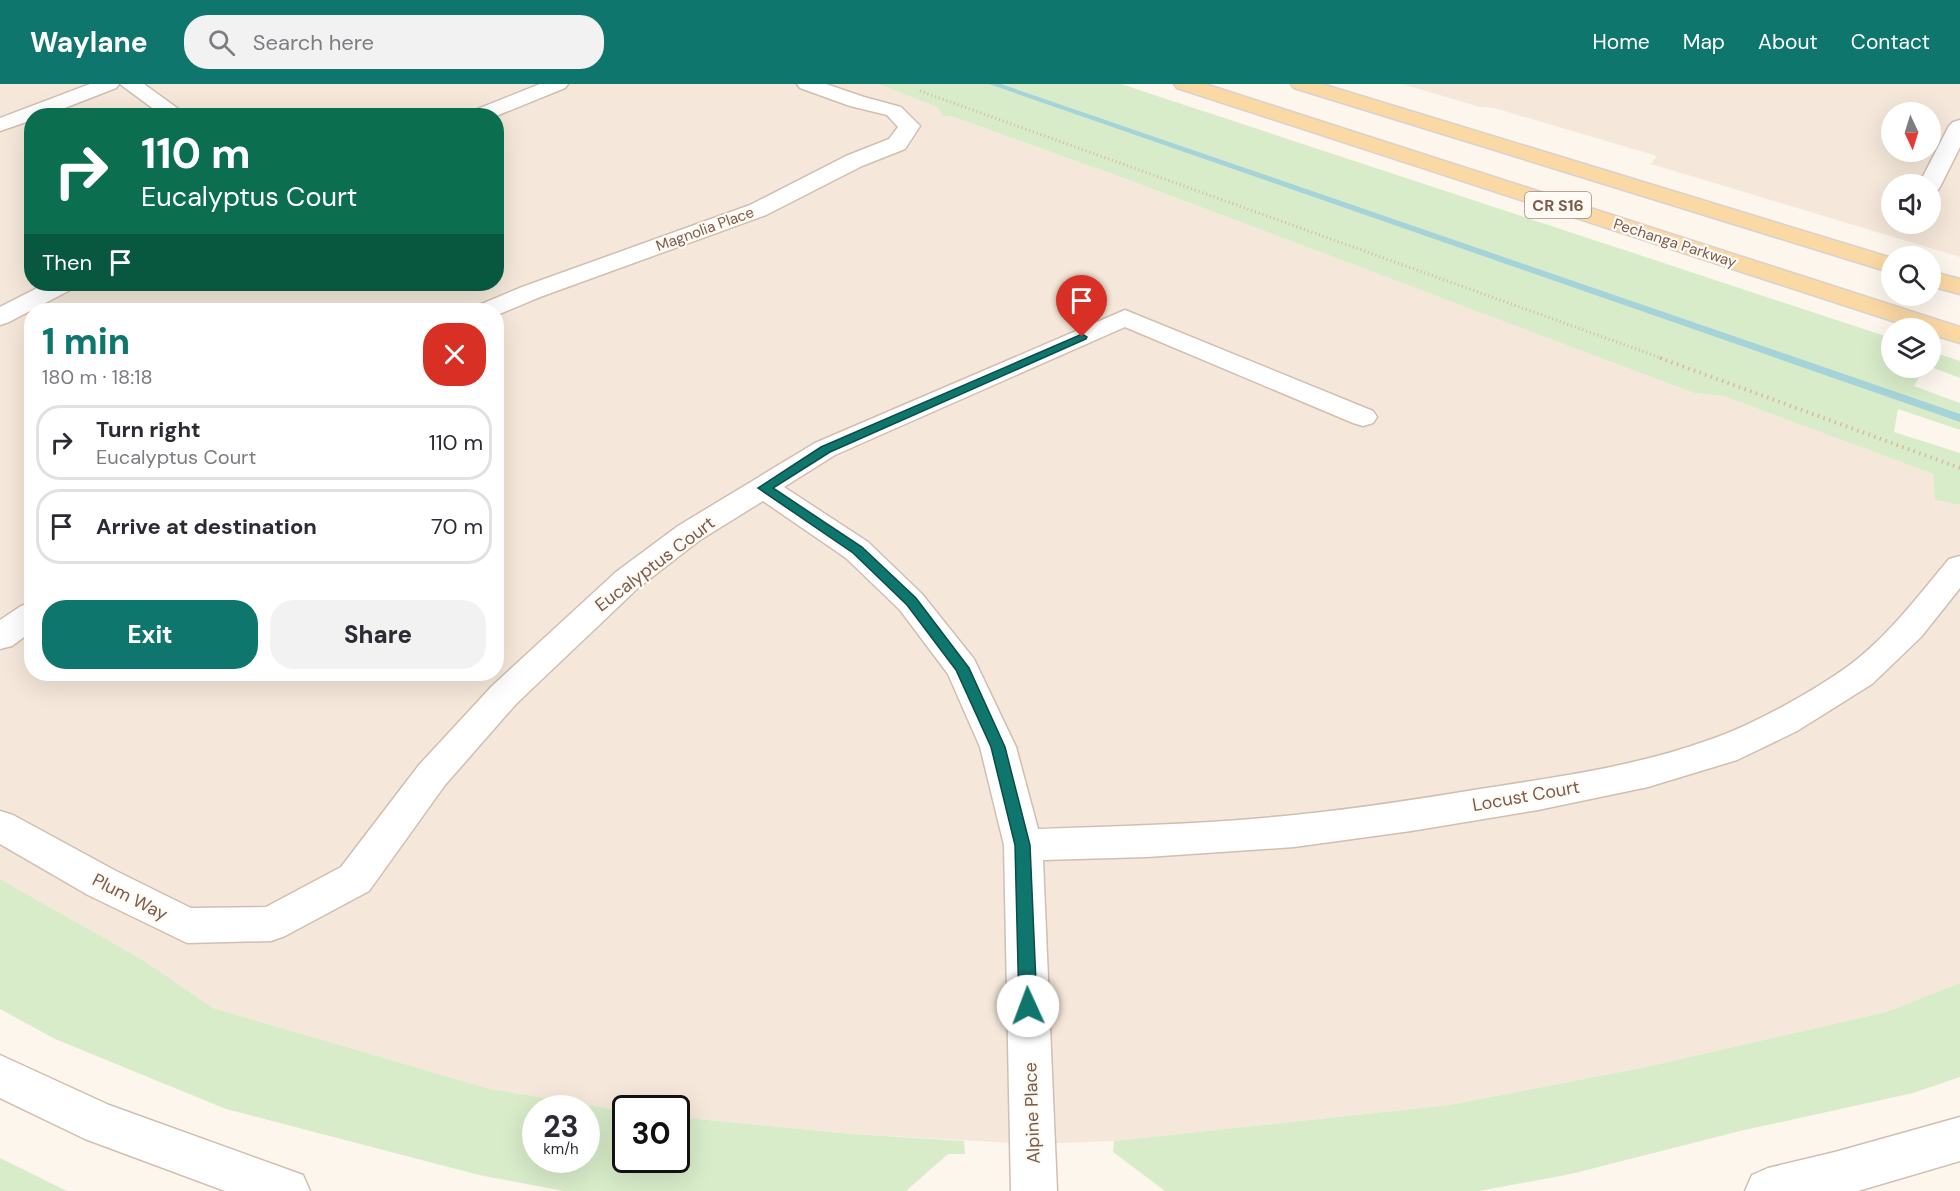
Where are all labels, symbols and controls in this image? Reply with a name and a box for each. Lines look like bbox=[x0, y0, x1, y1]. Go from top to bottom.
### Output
search box bbox=[184, 15, 604, 69]
text: Waylane bbox=[30, 24, 148, 61]
icon: search bbox=[205, 26, 238, 59]
text: Search here bbox=[253, 28, 374, 57]
text: Home bbox=[1592, 28, 1650, 56]
text: Map bbox=[1683, 28, 1725, 56]
text: About bbox=[1758, 28, 1818, 56]
text: Contact bbox=[1851, 28, 1930, 56]
north arrow bbox=[1881, 102, 1941, 162]
map controls bbox=[1881, 102, 1941, 378]
text: 110 m bbox=[141, 126, 251, 181]
icon: right bbox=[42, 132, 120, 210]
button: sound bbox=[1881, 174, 1941, 234]
text: Eucalyptus Court bbox=[141, 179, 357, 214]
road number: CR S16 bbox=[1525, 192, 1591, 218]
street label: Magnolia Place bbox=[653, 202, 757, 256]
street label: Pechanga Parkway bbox=[1611, 214, 1740, 273]
icon: arrive bbox=[104, 246, 137, 279]
button: search bbox=[1881, 246, 1941, 306]
text: Then bbox=[42, 248, 92, 277]
pin bbox=[1056, 275, 1107, 337]
icon: arrive bbox=[1065, 284, 1098, 317]
text: 1 min bbox=[42, 318, 130, 365]
button: layers bbox=[1881, 318, 1941, 378]
button: close bbox=[423, 323, 486, 386]
text: 180 m · 18:18 bbox=[42, 364, 153, 390]
text: Turn right bbox=[96, 415, 201, 444]
icon: right bbox=[45, 426, 78, 459]
text: 110 m bbox=[429, 428, 483, 457]
text: Eucalyptus Court bbox=[96, 444, 256, 470]
icon: arrive bbox=[45, 510, 78, 543]
street label: Eucalyptus Court bbox=[590, 511, 720, 617]
text: Arrive at destination bbox=[96, 512, 317, 541]
text: 70 m bbox=[431, 512, 483, 541]
button: Exit bbox=[42, 600, 258, 669]
button: Share bbox=[270, 600, 486, 669]
street label: Locust Court bbox=[1470, 775, 1582, 817]
street label: Plum Way bbox=[88, 868, 172, 926]
position arrow bbox=[996, 974, 1060, 1038]
street label: Alpine Place bbox=[1018, 1062, 1046, 1164]
speed limit sign: 30 bbox=[612, 1095, 690, 1173]
text: 23 bbox=[543, 1107, 579, 1146]
text: km/h bbox=[543, 1139, 579, 1159]

